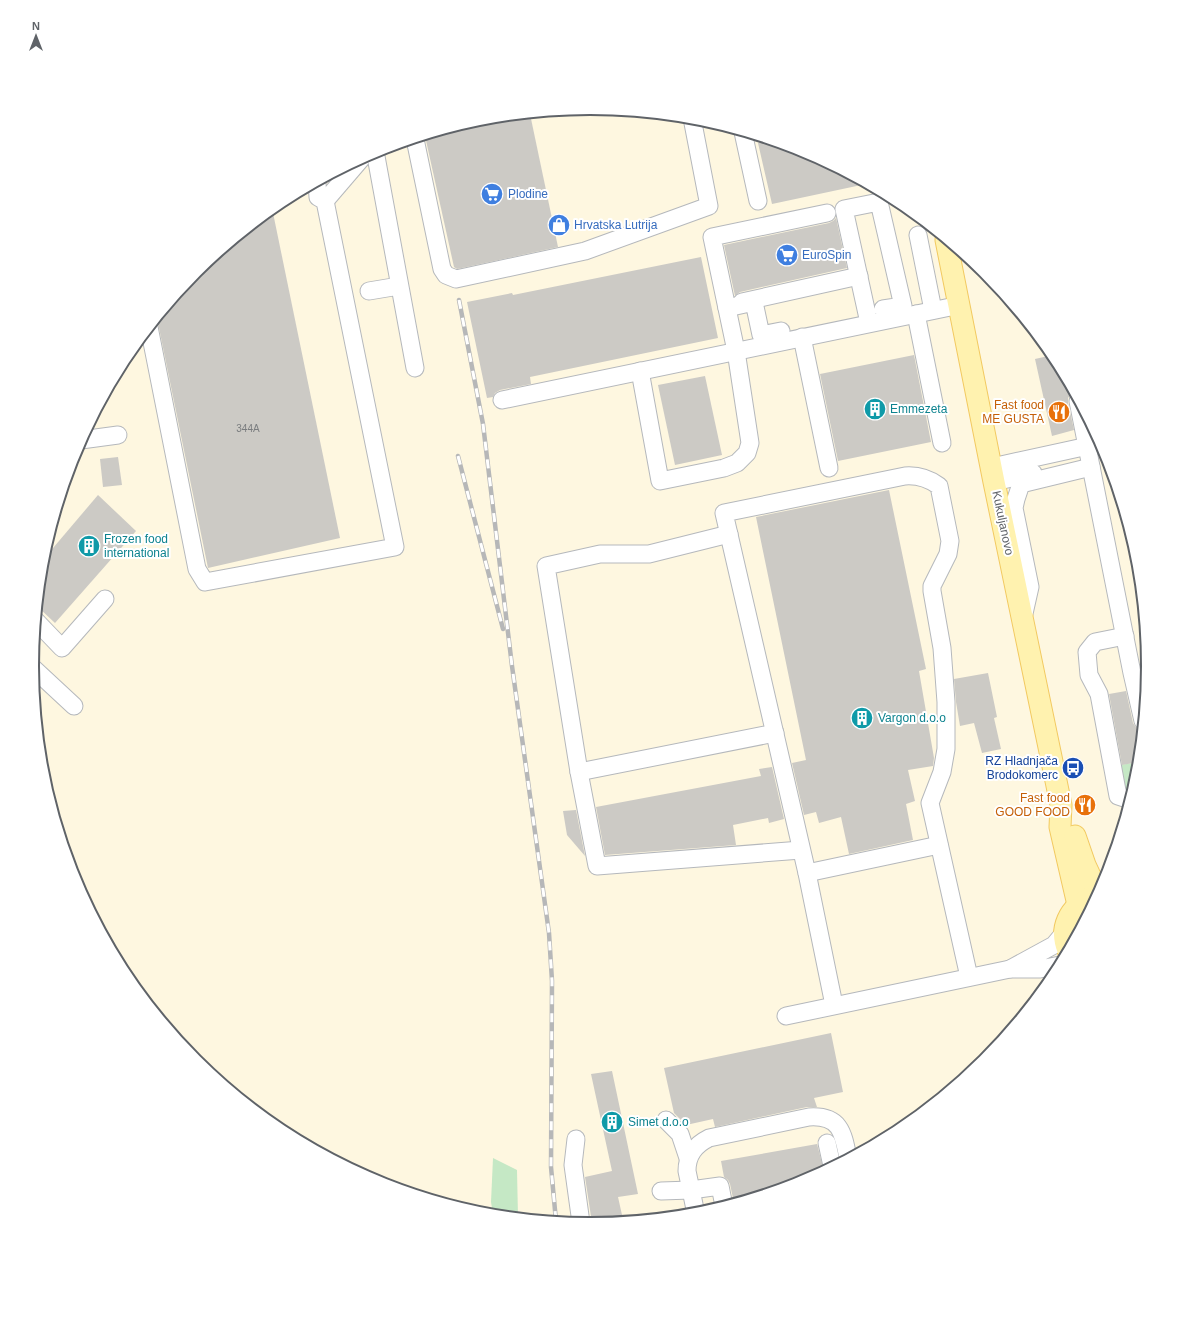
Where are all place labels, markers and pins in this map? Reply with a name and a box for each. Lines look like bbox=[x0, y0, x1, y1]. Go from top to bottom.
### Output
supermarket icon: Plodine bbox=[479, 181, 505, 207]
place label: Plodine bbox=[508, 187, 548, 201]
shop icon: Hrvatska Lutrija bbox=[546, 212, 572, 238]
place label: Hrvatska Lutrija bbox=[574, 218, 658, 232]
supermarket icon: EuroSpin bbox=[774, 242, 800, 268]
place label: EuroSpin bbox=[802, 248, 851, 262]
building icon: Emmezeta bbox=[862, 396, 888, 422]
place label: Fast food ME GUSTA bbox=[982, 398, 1044, 426]
restaurant icon: Fast food ME GUSTA bbox=[1046, 399, 1072, 425]
place label: Emmezeta bbox=[890, 402, 948, 416]
place label: Frozen food international bbox=[104, 532, 169, 560]
building icon: Frozen food international bbox=[76, 533, 102, 559]
building icon: Vargon d.o.o bbox=[849, 705, 875, 731]
place label: Vargon d.o.o bbox=[878, 711, 946, 725]
place label: RZ Hladnjača Brodokomerc bbox=[985, 754, 1058, 782]
bus stop icon: RZ Hladnjača Brodokomerc bbox=[1060, 755, 1086, 781]
place label: Fast food GOOD FOOD bbox=[995, 791, 1070, 819]
restaurant icon: Fast food GOOD FOOD bbox=[1072, 792, 1098, 818]
building icon: Simet d.o.o bbox=[599, 1109, 625, 1135]
place label: Simet d.o.o bbox=[628, 1115, 689, 1129]

